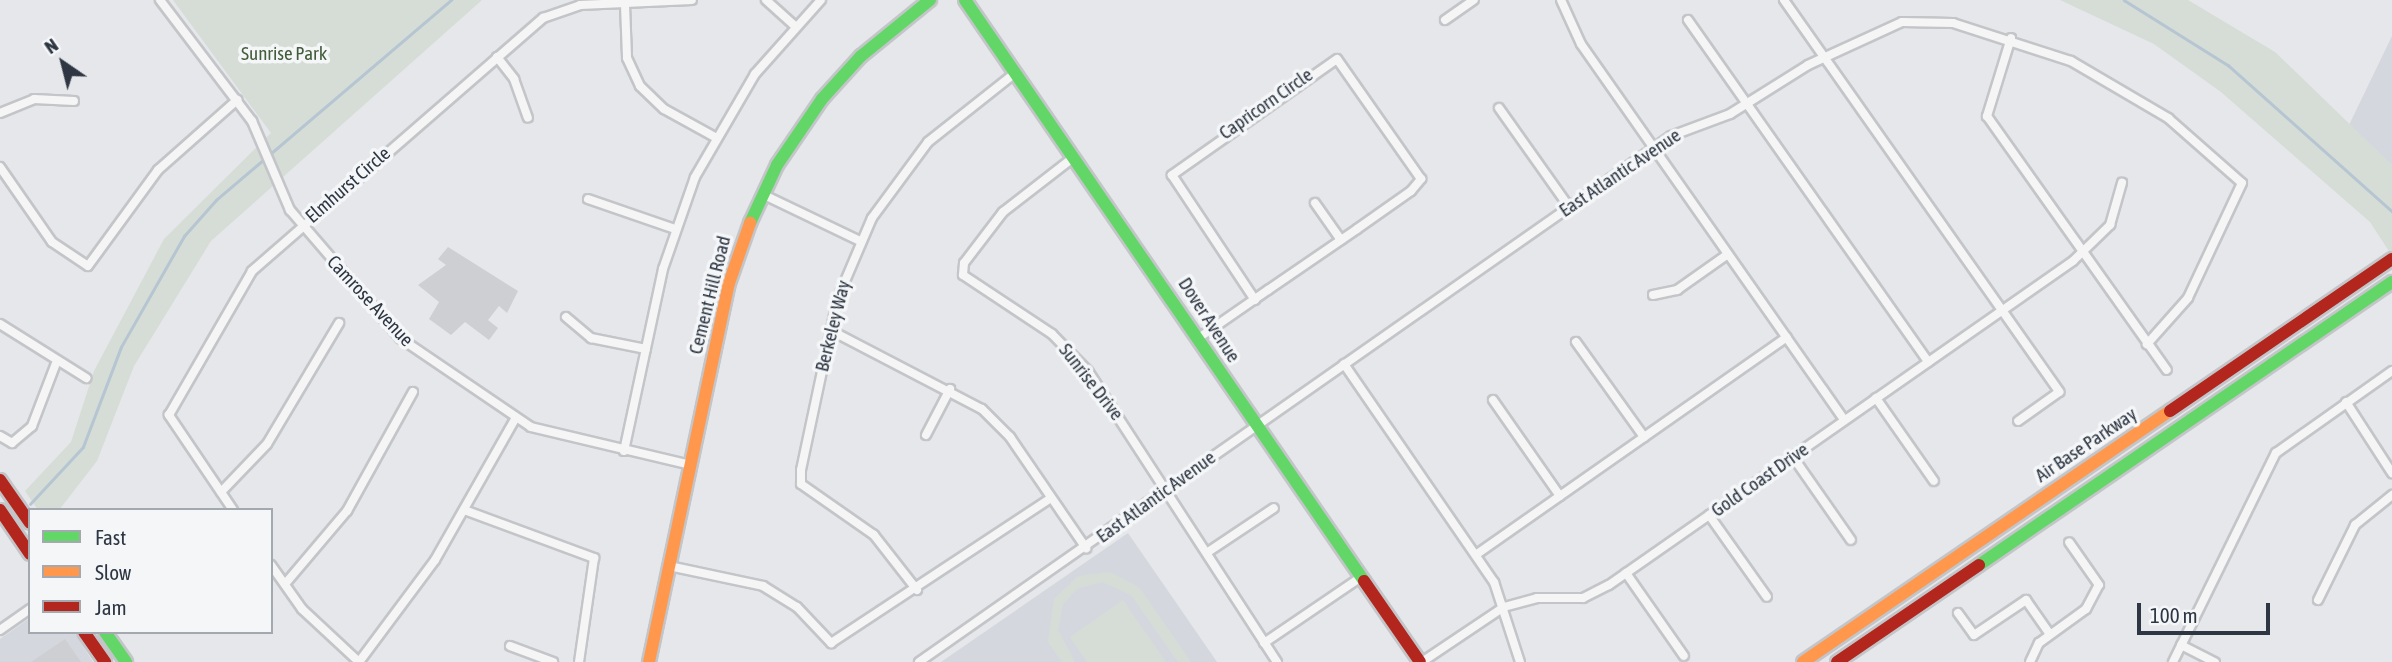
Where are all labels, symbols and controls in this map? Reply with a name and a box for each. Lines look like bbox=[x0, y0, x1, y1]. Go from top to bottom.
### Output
north arrow bbox=[28, 28, 98, 98]
text: N bbox=[40, 34, 62, 58]
park label: Sunrise Park bbox=[241, 43, 327, 65]
street label: Capricorn Circle bbox=[1215, 63, 1317, 145]
street label: East Atlantic Avenue bbox=[1555, 124, 1685, 222]
street label: Elmhurst Circle bbox=[301, 142, 395, 228]
street label: Cement Hill Road bbox=[684, 233, 736, 357]
street label: Camrose Avenue bbox=[322, 251, 418, 351]
street label: Dover Avenue bbox=[1173, 273, 1245, 367]
street label: Berkeley Way bbox=[811, 278, 855, 374]
street label: Sunrise Drive bbox=[1054, 339, 1128, 425]
street label: Air Base Parkway bbox=[2031, 403, 2141, 487]
street label: Gold Coast Drive bbox=[1707, 438, 1813, 522]
street label: East Atlantic Avenue bbox=[1092, 446, 1220, 548]
legend bbox=[28, 508, 273, 634]
text: Fast bbox=[95, 525, 126, 549]
text: Slow bbox=[95, 560, 131, 584]
scale bar bbox=[2140, 588, 2273, 632]
text: Jam bbox=[95, 595, 127, 619]
text: 100 m bbox=[2150, 603, 2198, 627]

